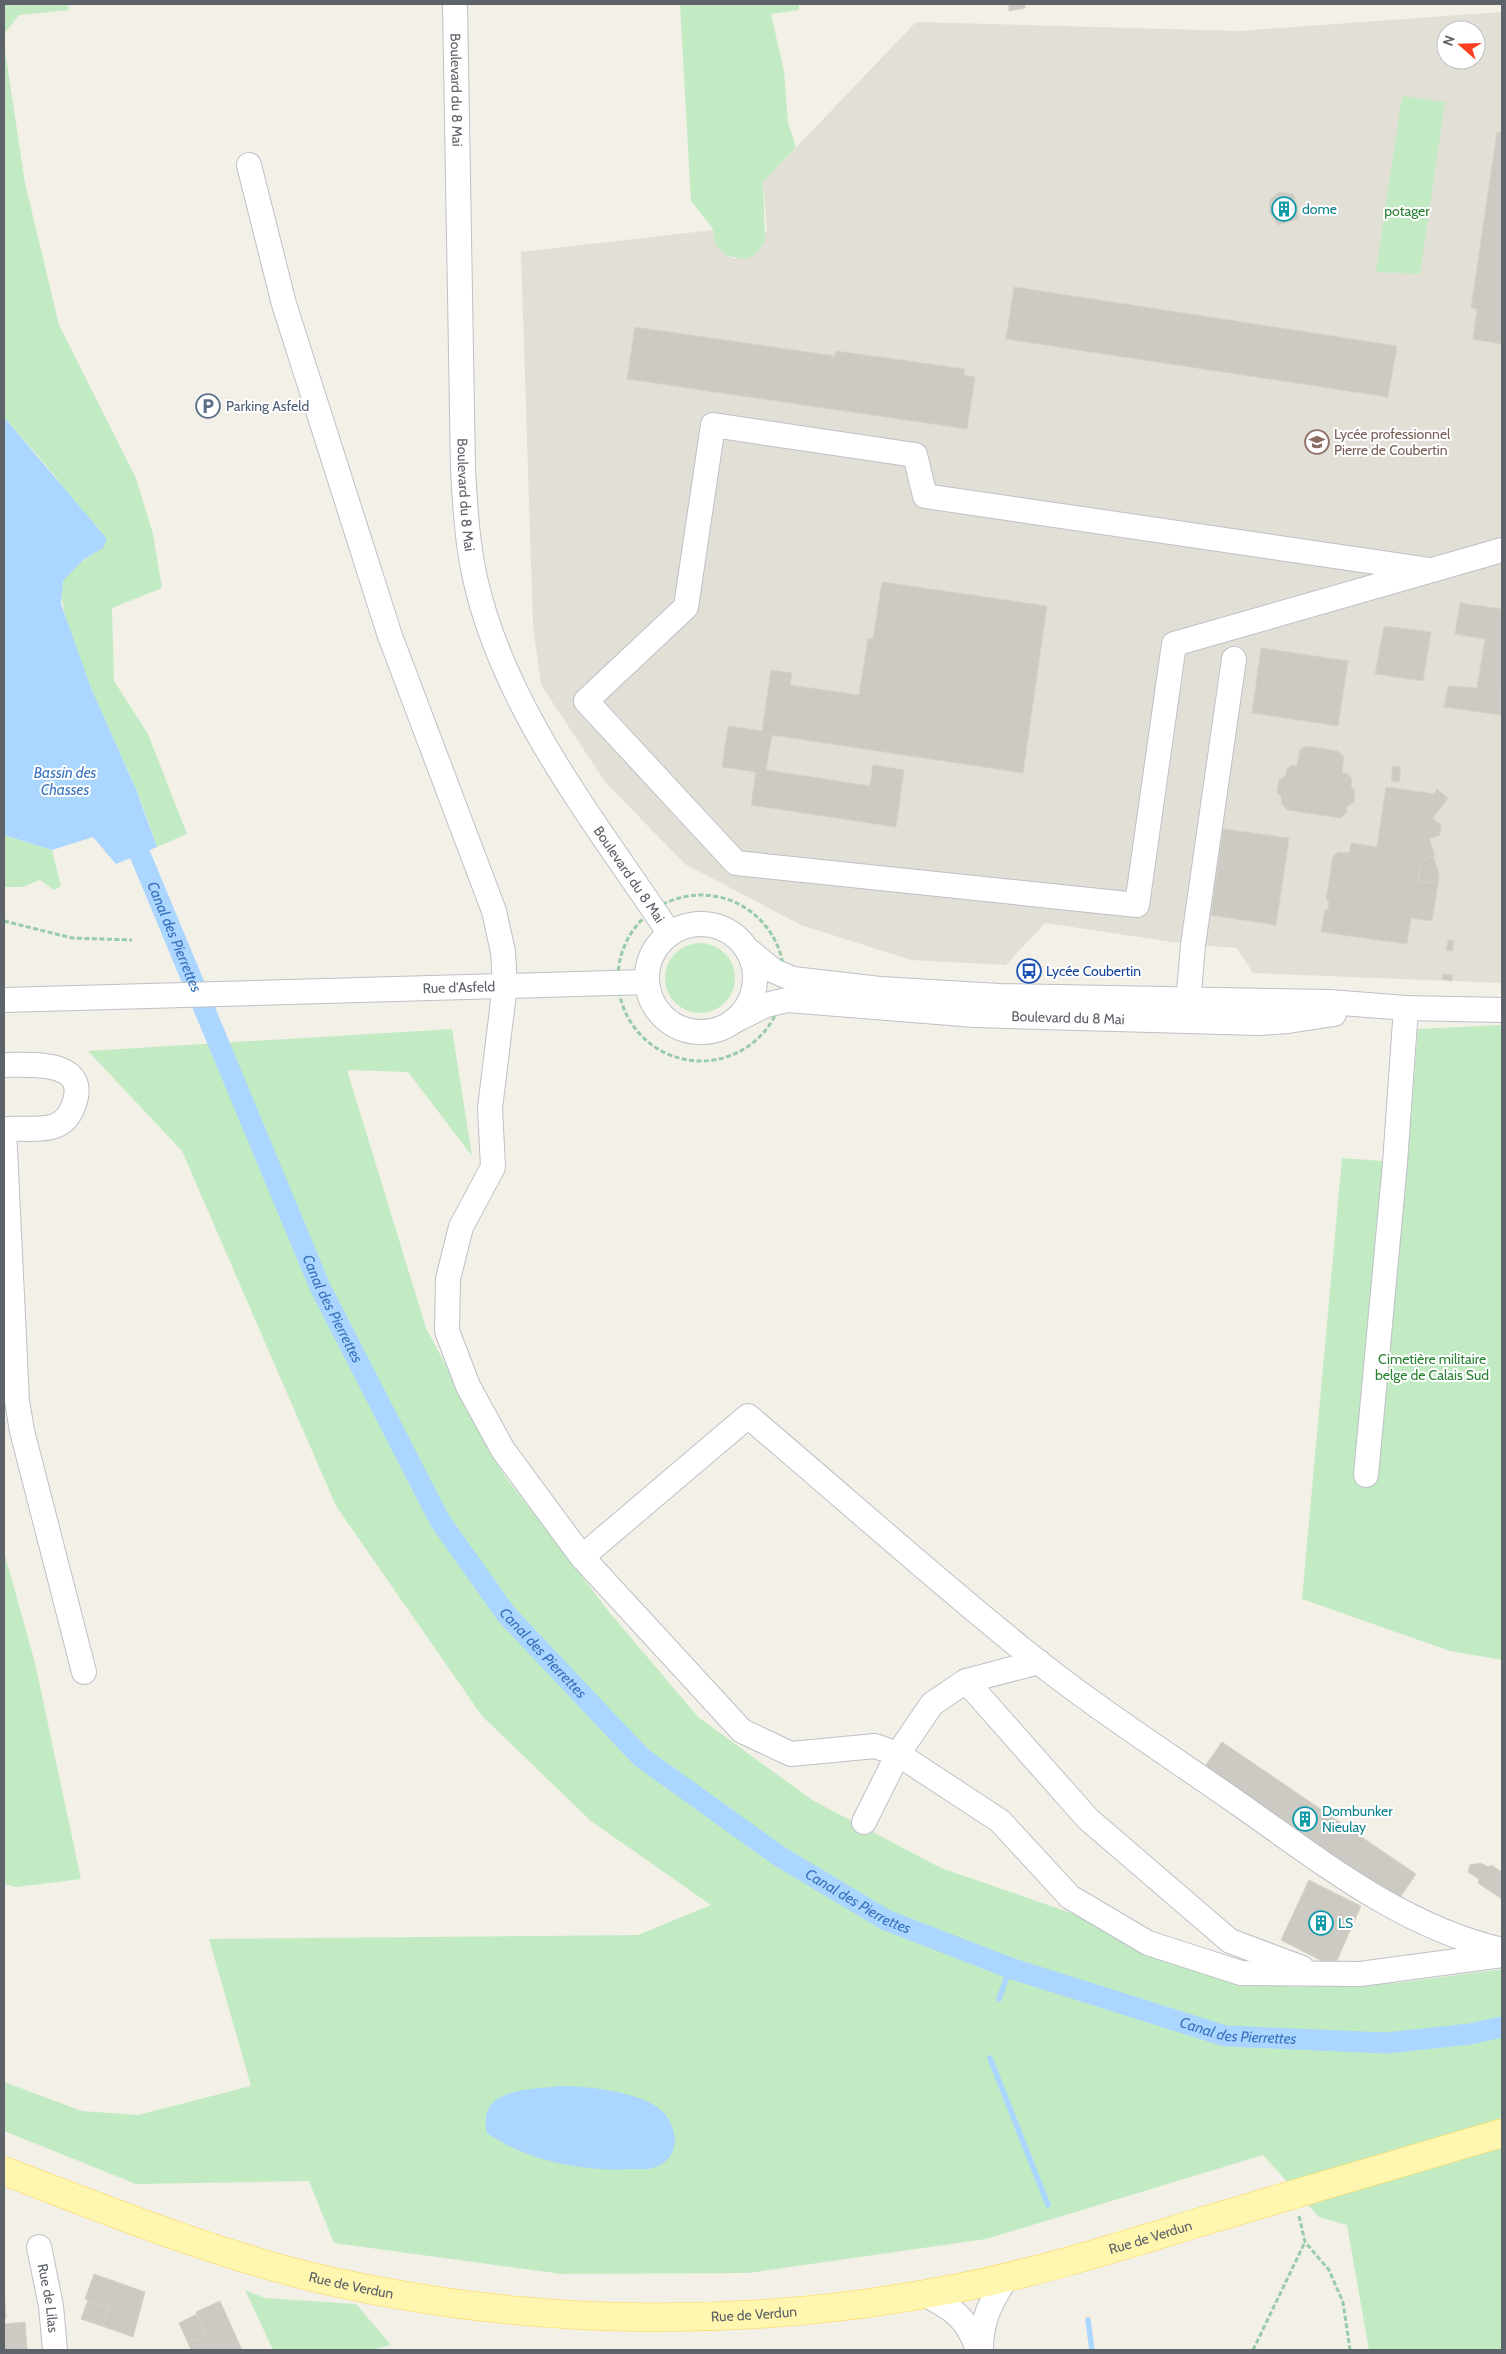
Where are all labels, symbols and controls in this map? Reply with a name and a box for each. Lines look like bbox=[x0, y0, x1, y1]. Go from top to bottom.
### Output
north arrow bbox=[1436, 20, 1486, 70]
street label: Boulevard du 8 Mai bbox=[447, 33, 466, 147]
text: N bbox=[1439, 33, 1459, 48]
building icon: dome bbox=[1271, 196, 1297, 222]
place label: dome bbox=[1302, 200, 1337, 218]
park label: potager bbox=[1384, 202, 1430, 220]
parking icon: Parking Asfeld bbox=[195, 393, 221, 419]
place label: Parking Asfeld bbox=[226, 397, 309, 415]
place label: Lycée professionnel Pierre de Coubertin bbox=[1334, 425, 1451, 459]
school or university icon: Lycée professionnel Pierre de Coubertin bbox=[1304, 429, 1330, 455]
street label: Boulevard du 8 Mai bbox=[453, 438, 479, 553]
water label: Bassin des Chasses bbox=[34, 764, 97, 799]
street label: Boulevard du 8 Mai bbox=[590, 822, 669, 926]
water label: Canal des Pierrettes bbox=[143, 879, 205, 995]
bus stop icon: Lycée Coubertin bbox=[1016, 958, 1042, 984]
place label: Lycée Coubertin bbox=[1046, 962, 1141, 980]
street label: Rue d'Asfeld bbox=[422, 977, 495, 997]
street label: Boulevard du 8 Mai bbox=[1011, 1007, 1125, 1028]
water label: Canal des Pierrettes bbox=[298, 1252, 366, 1366]
park label: Cimetière militaire belge de Calais Sud bbox=[1375, 1350, 1489, 1384]
water label: Canal des Pierrettes bbox=[496, 1604, 590, 1702]
place label: Dombunker Nieulay bbox=[1322, 1802, 1393, 1836]
building icon: Dombunker Nieulay bbox=[1292, 1806, 1318, 1832]
water label: Canal des Pierrettes bbox=[802, 1865, 914, 1938]
building icon: LS bbox=[1308, 1910, 1334, 1936]
place label: LS bbox=[1338, 1914, 1353, 1932]
water label: Canal des Pierrettes bbox=[1177, 2013, 1297, 2048]
street label: Rue de Verdun bbox=[1107, 2216, 1194, 2258]
street label: Rue de Lilas bbox=[34, 2262, 62, 2334]
street label: Rue de Verdun bbox=[307, 2267, 395, 2303]
street label: Rue de Verdun bbox=[711, 2302, 798, 2325]

